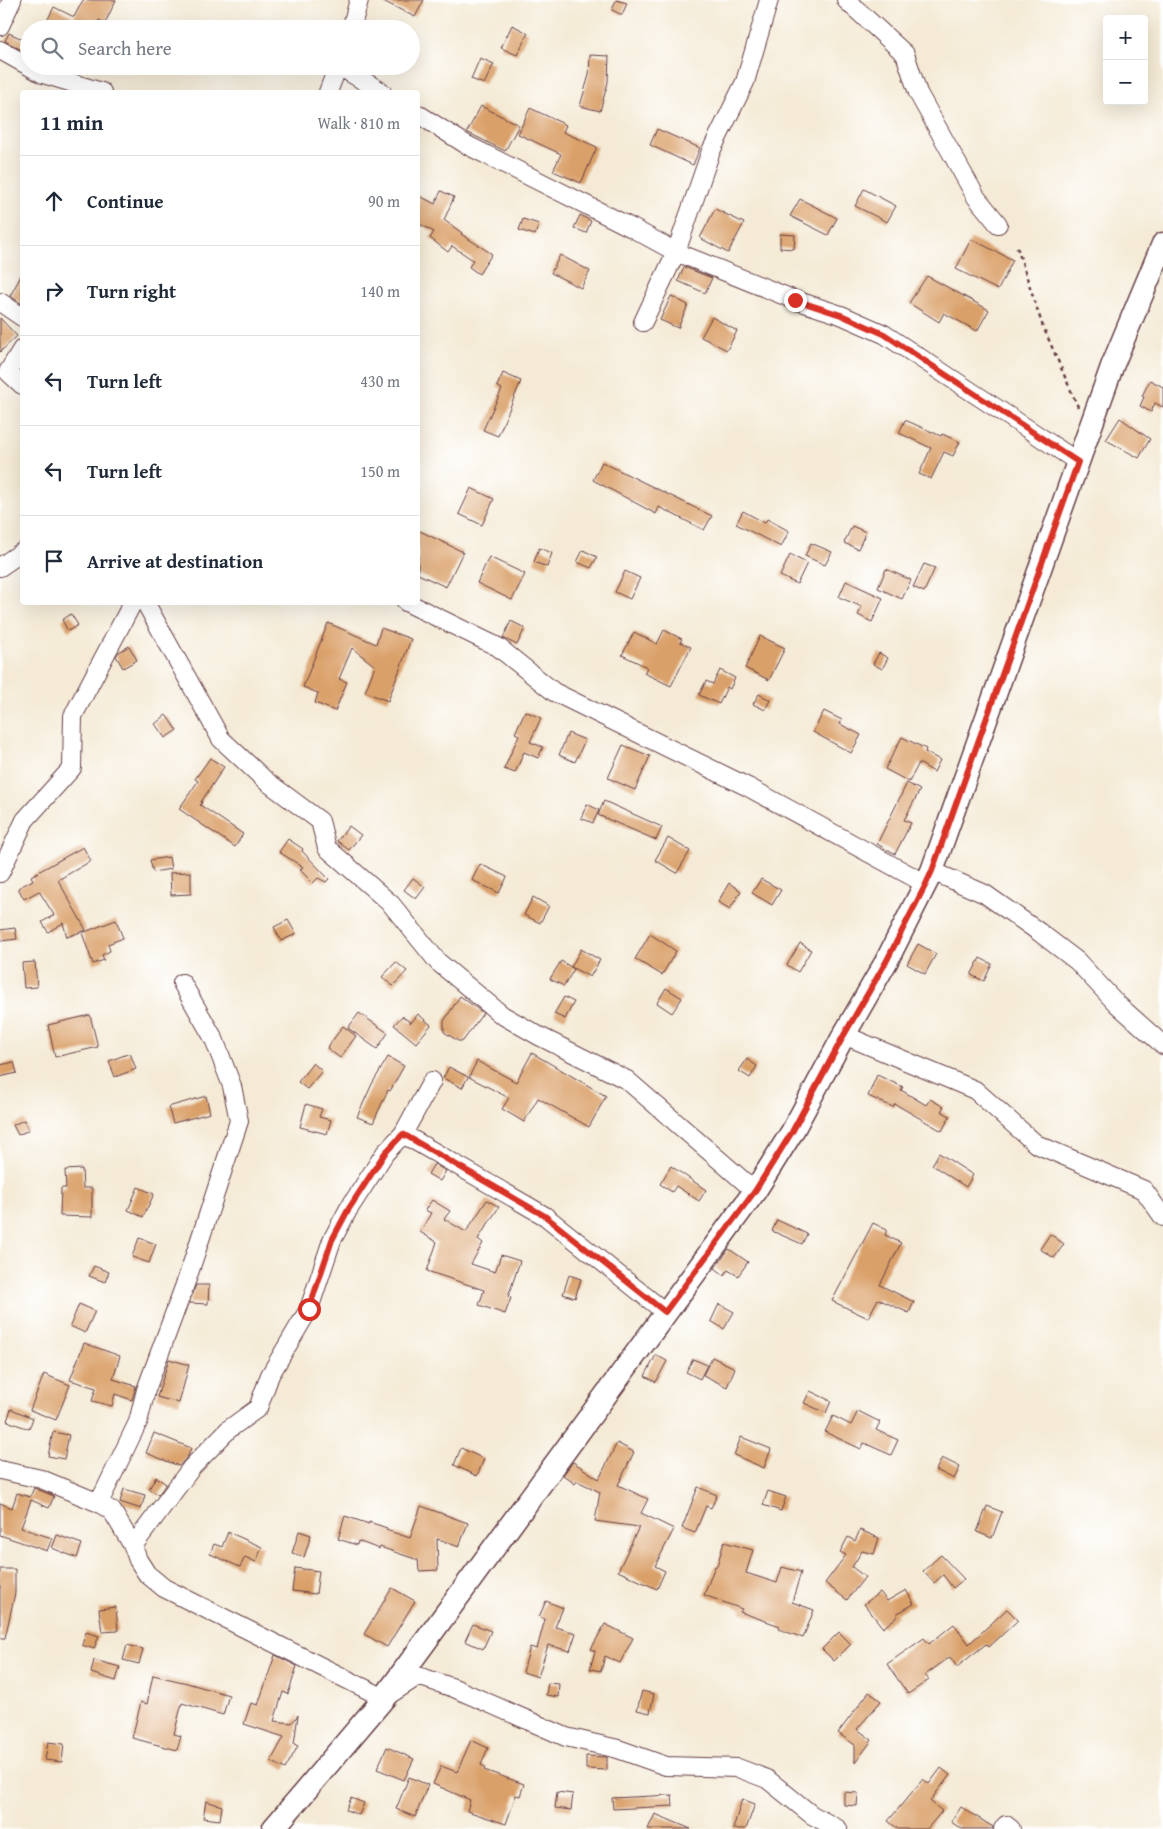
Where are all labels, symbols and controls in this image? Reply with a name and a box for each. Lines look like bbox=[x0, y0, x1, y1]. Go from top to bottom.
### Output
map controls bbox=[1103, 15, 1148, 105]
button: + bbox=[1103, 15, 1148, 60]
search box bbox=[20, 20, 420, 75]
icon: search bbox=[38, 34, 66, 62]
text: Search here bbox=[78, 34, 172, 62]
button: − bbox=[1103, 60, 1148, 105]
text: 11 min bbox=[40, 107, 103, 138]
text: Walk · 810 m bbox=[317, 111, 400, 135]
icon: ahead bbox=[40, 187, 68, 215]
text: Continue bbox=[87, 187, 164, 215]
text: 90 m bbox=[368, 189, 400, 213]
icon: right bbox=[40, 277, 68, 305]
text: Turn right bbox=[87, 277, 176, 305]
text: 140 m bbox=[360, 279, 400, 303]
route end bbox=[784, 289, 807, 312]
icon: left bbox=[40, 367, 68, 395]
text: Turn left bbox=[87, 367, 162, 395]
text: 430 m bbox=[360, 369, 400, 393]
icon: left bbox=[40, 457, 68, 485]
text: Turn left bbox=[87, 457, 162, 485]
text: 150 m bbox=[360, 459, 400, 483]
icon: arrive bbox=[40, 547, 68, 575]
text: Arrive at destination bbox=[87, 547, 263, 575]
route start bbox=[298, 1298, 321, 1321]

